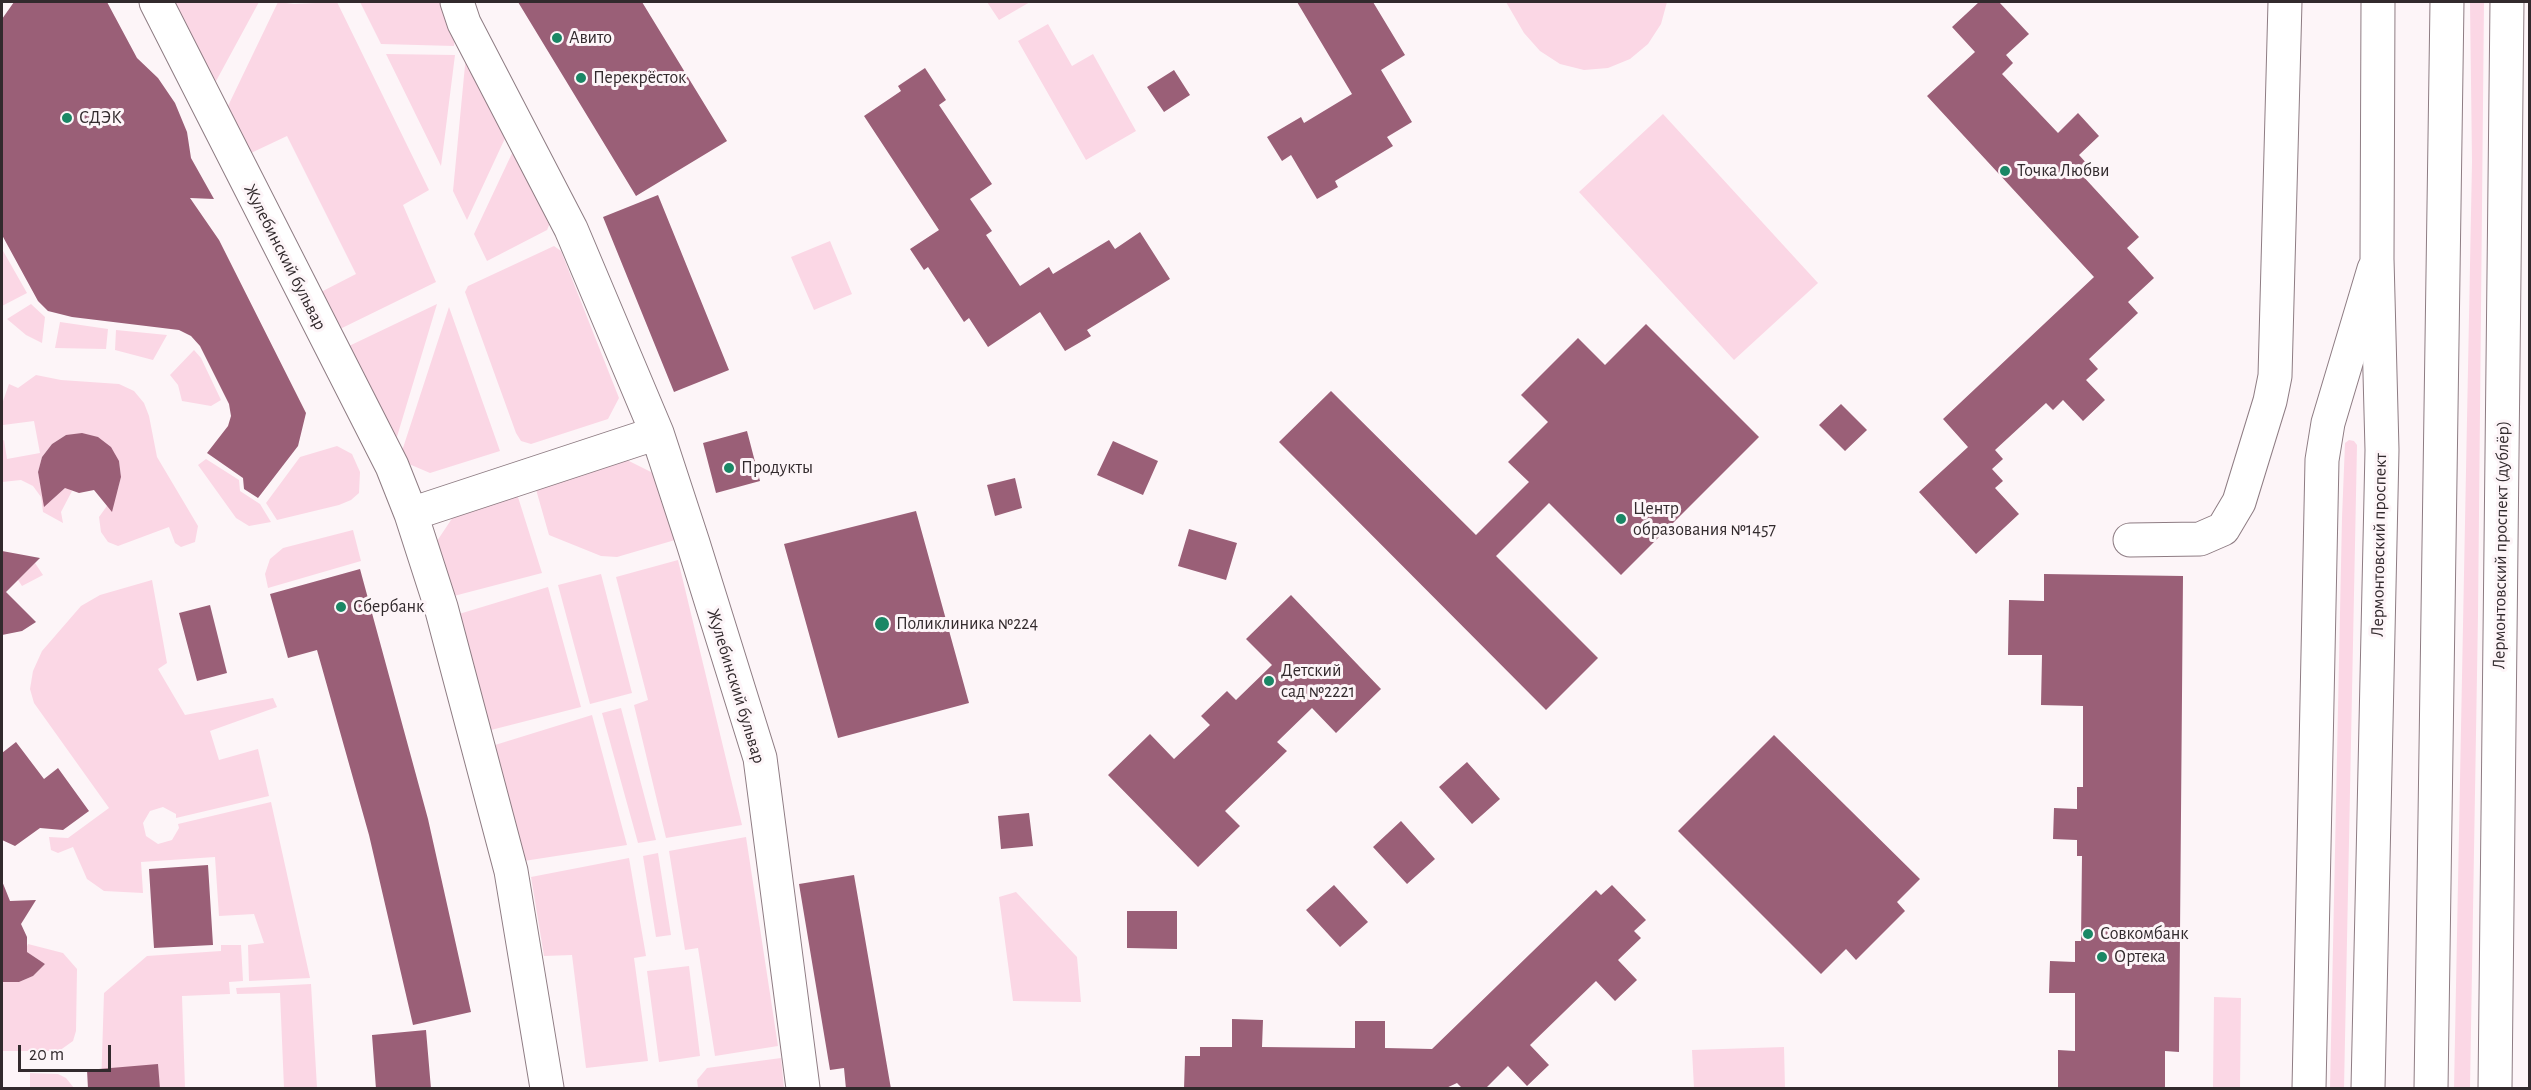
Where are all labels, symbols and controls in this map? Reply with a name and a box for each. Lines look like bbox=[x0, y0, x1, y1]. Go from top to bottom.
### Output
place label: Авито bbox=[569, 27, 612, 49]
marker: Авито bbox=[550, 31, 564, 45]
place label: Перекрёсток bbox=[593, 67, 686, 89]
marker: Перекрёсток bbox=[574, 71, 588, 85]
place label: СДЭК bbox=[79, 107, 122, 129]
marker: СДЭК bbox=[60, 111, 74, 125]
place label: Точка Любви bbox=[2017, 160, 2109, 182]
marker: Точка Любви bbox=[1998, 164, 2012, 178]
street label: Жулебинский бульвар bbox=[239, 180, 331, 334]
street label: Лермонтовский проспект (дублёр) bbox=[2488, 421, 2514, 669]
street label: Лермонтовский проспект bbox=[2367, 453, 2391, 637]
place label: Продукты bbox=[741, 457, 813, 479]
marker: Продукты bbox=[722, 461, 736, 475]
place label: Центр образования №1457 bbox=[1633, 498, 1776, 540]
marker: Центр образования №1457 bbox=[1614, 512, 1628, 526]
place label: Сбербанк bbox=[353, 596, 424, 618]
marker: Сбербанк bbox=[334, 600, 348, 614]
street label: Жулебинский бульвар bbox=[702, 606, 770, 766]
place label: Поликлиника №224 bbox=[896, 613, 1038, 635]
marker: Поликлиника №224 bbox=[873, 615, 891, 633]
place label: Детский сад №2221 bbox=[1281, 660, 1355, 702]
marker: Детский сад №2221 bbox=[1262, 674, 1276, 688]
place label: Совкомбанк bbox=[2100, 923, 2189, 945]
marker: Совкомбанк bbox=[2081, 927, 2095, 941]
place label: Ортека bbox=[2114, 946, 2166, 968]
marker: Ортека bbox=[2095, 950, 2109, 964]
scale bar bbox=[21, 1033, 114, 1071]
text: 20 m bbox=[29, 1046, 64, 1064]

